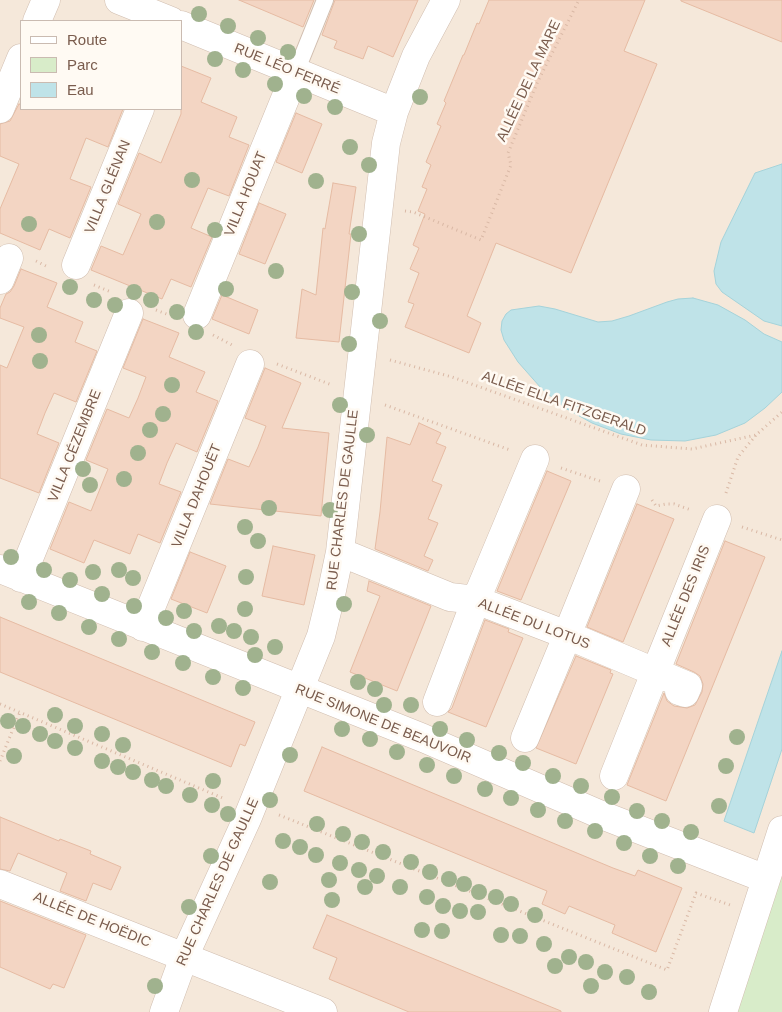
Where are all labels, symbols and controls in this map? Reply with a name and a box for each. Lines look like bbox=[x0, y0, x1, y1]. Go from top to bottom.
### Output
street label: ALLÉE DE LA MARE bbox=[493, 18, 565, 144]
legend bbox=[20, 20, 182, 110]
text: Route bbox=[67, 31, 107, 48]
street label: RUE LÉO FERRÉ bbox=[232, 40, 342, 98]
text: Parc bbox=[67, 56, 98, 73]
text: Eau bbox=[67, 81, 94, 98]
street label: VILLA GLÉNAN bbox=[82, 138, 134, 236]
street label: VILLA HOUAT bbox=[221, 149, 271, 239]
street label: ALLÉE ELLA FITZGERALD bbox=[480, 368, 648, 440]
street label: VILLA CÉZEMBRE bbox=[45, 387, 105, 505]
street label: RUE CHARLES DE GAULLE bbox=[324, 409, 362, 591]
street label: VILLA DAHOUËT bbox=[169, 442, 225, 550]
street label: ALLÉE DES IRIS bbox=[658, 543, 714, 649]
street label: ALLÉE DU LOTUS bbox=[476, 595, 592, 653]
street label: RUE SIMONE DE BEAUVOIR bbox=[293, 681, 473, 767]
street label: RUE CHARLES DE GAULLE bbox=[173, 795, 263, 969]
street label: ALLÉE DE HOËDIC bbox=[31, 889, 153, 951]

